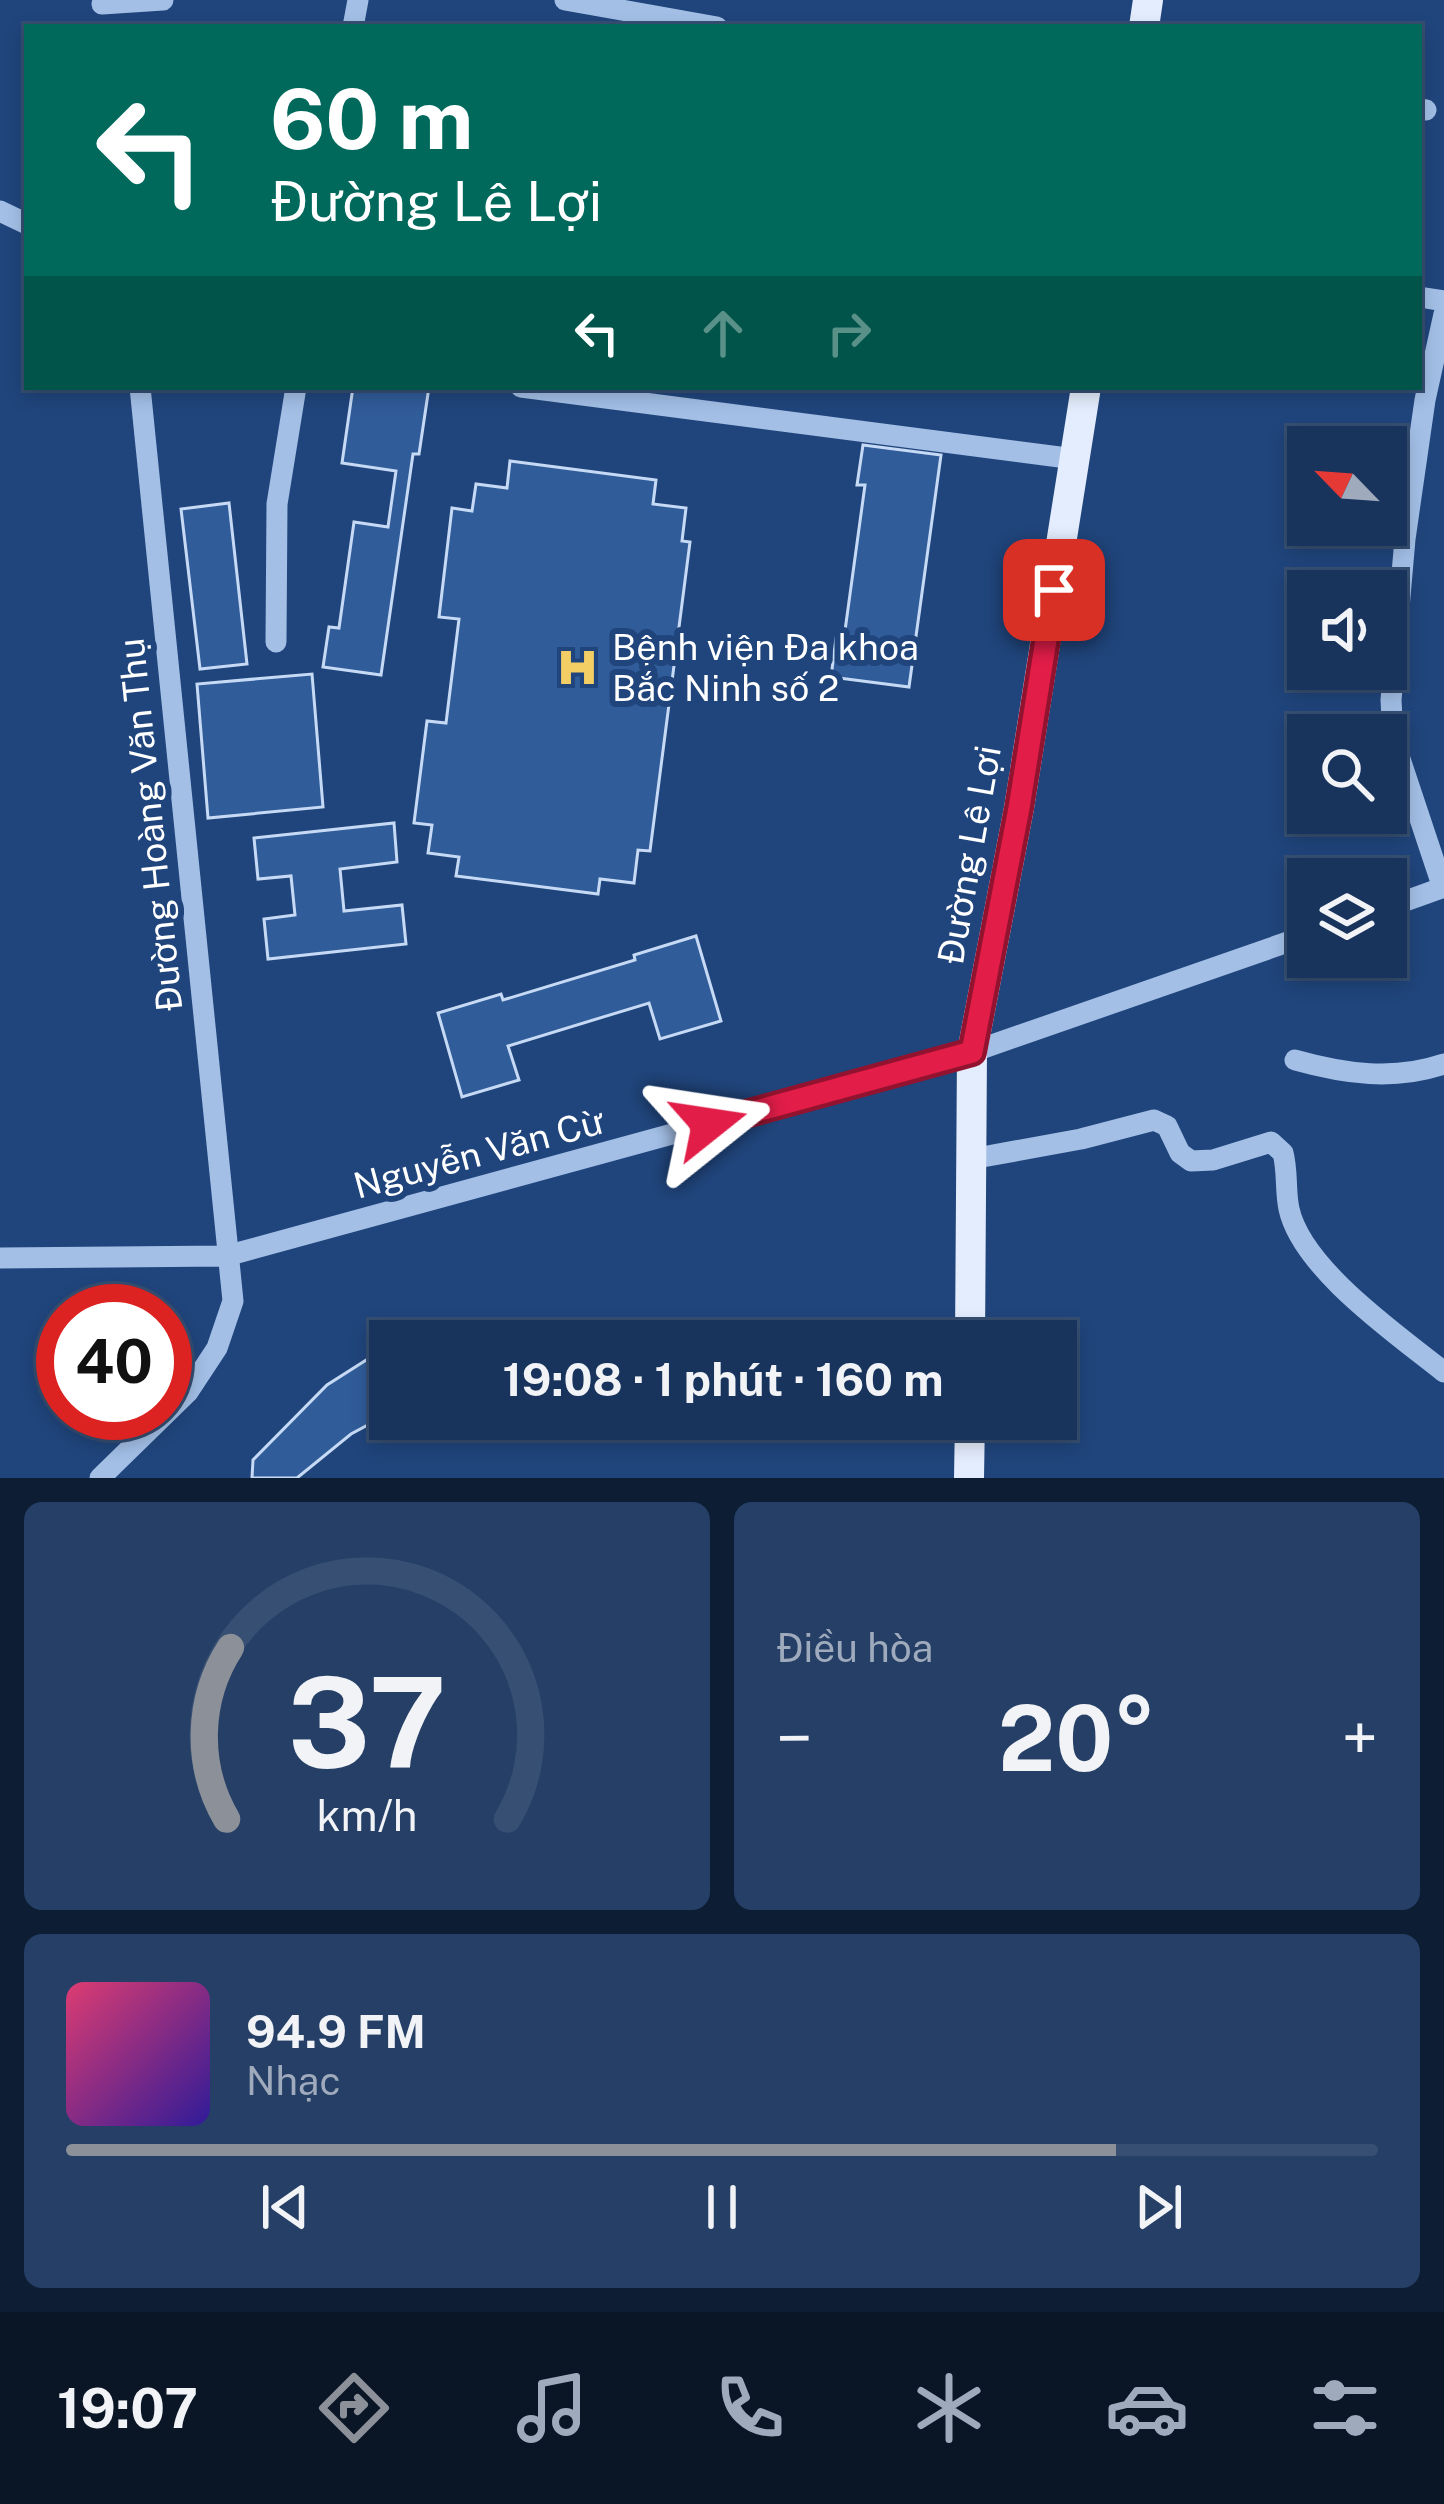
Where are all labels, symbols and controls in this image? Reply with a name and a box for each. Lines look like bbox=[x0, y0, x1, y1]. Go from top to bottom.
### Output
text: 60 m bbox=[270, 69, 474, 168]
icon: left bbox=[72, 72, 228, 228]
text: Đường Lê Lợi bbox=[270, 170, 602, 233]
icon: left bbox=[564, 300, 630, 366]
icon: ahead bbox=[690, 300, 756, 366]
icon: right bbox=[816, 300, 882, 366]
north arrow bbox=[1287, 426, 1407, 546]
map controls bbox=[1287, 426, 1407, 978]
pin bbox=[1003, 539, 1105, 641]
icon: arrive bbox=[1021, 557, 1087, 623]
button: sound bbox=[1287, 570, 1407, 690]
place label: Bệnh viện Đa khoa Bắc Ninh số 2 bbox=[612, 626, 919, 709]
street label: Đường Hoàng Văn Thụ bbox=[110, 636, 190, 1014]
hospital icon: Bệnh viện Đa khoa Bắc Ninh số 2 bbox=[555, 645, 601, 691]
button: search bbox=[1287, 714, 1407, 834]
street label: Đường Lê Lợi bbox=[929, 742, 1009, 968]
button: layers bbox=[1287, 858, 1407, 978]
position arrow bbox=[646, 1061, 772, 1187]
street label: Nguyễn Văn Cừ bbox=[349, 1099, 610, 1207]
speed limit sign: 40 bbox=[36, 1284, 192, 1440]
text: 19:08 · 1 phút · 160 m bbox=[503, 1353, 943, 1406]
text: Điều hòa bbox=[776, 1625, 933, 1671]
text: 37 bbox=[287, 1649, 447, 1796]
text: 20° bbox=[998, 1685, 1156, 1791]
text: − bbox=[776, 1699, 813, 1777]
text: + bbox=[1341, 1699, 1378, 1777]
text: km/h bbox=[317, 1790, 417, 1841]
text: 94.9 FM bbox=[246, 2005, 426, 2058]
text: Nhạc bbox=[246, 2058, 341, 2104]
icon: previous bbox=[252, 2174, 318, 2240]
icon: pause bbox=[689, 2174, 755, 2240]
icon: next bbox=[1126, 2174, 1192, 2240]
icon: directions bbox=[312, 2366, 396, 2450]
icon: music bbox=[510, 2366, 594, 2450]
icon: phone bbox=[708, 2366, 792, 2450]
icon: climate bbox=[907, 2366, 991, 2450]
icon: car bbox=[1105, 2366, 1189, 2450]
icon: filters bbox=[1303, 2366, 1387, 2450]
text: 19:07 bbox=[57, 2377, 198, 2440]

